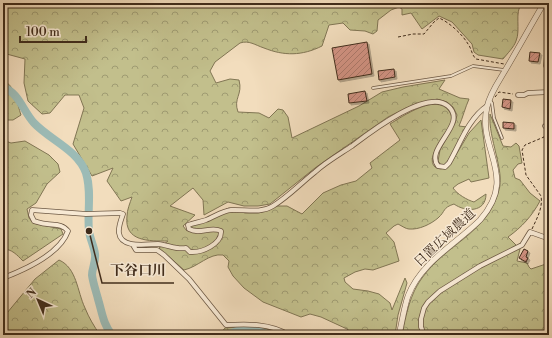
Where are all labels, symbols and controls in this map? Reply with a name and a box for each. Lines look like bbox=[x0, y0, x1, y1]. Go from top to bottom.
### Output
scale bar bbox=[20, 18, 86, 44]
text: 100 m bbox=[26, 25, 60, 40]
street label: 日置広域農道 bbox=[411, 205, 479, 270]
callout: 下谷口川 bbox=[102, 257, 174, 283]
text: 下谷口川 bbox=[110, 262, 166, 280]
north arrow bbox=[18, 280, 58, 320]
text: N bbox=[24, 285, 40, 302]

